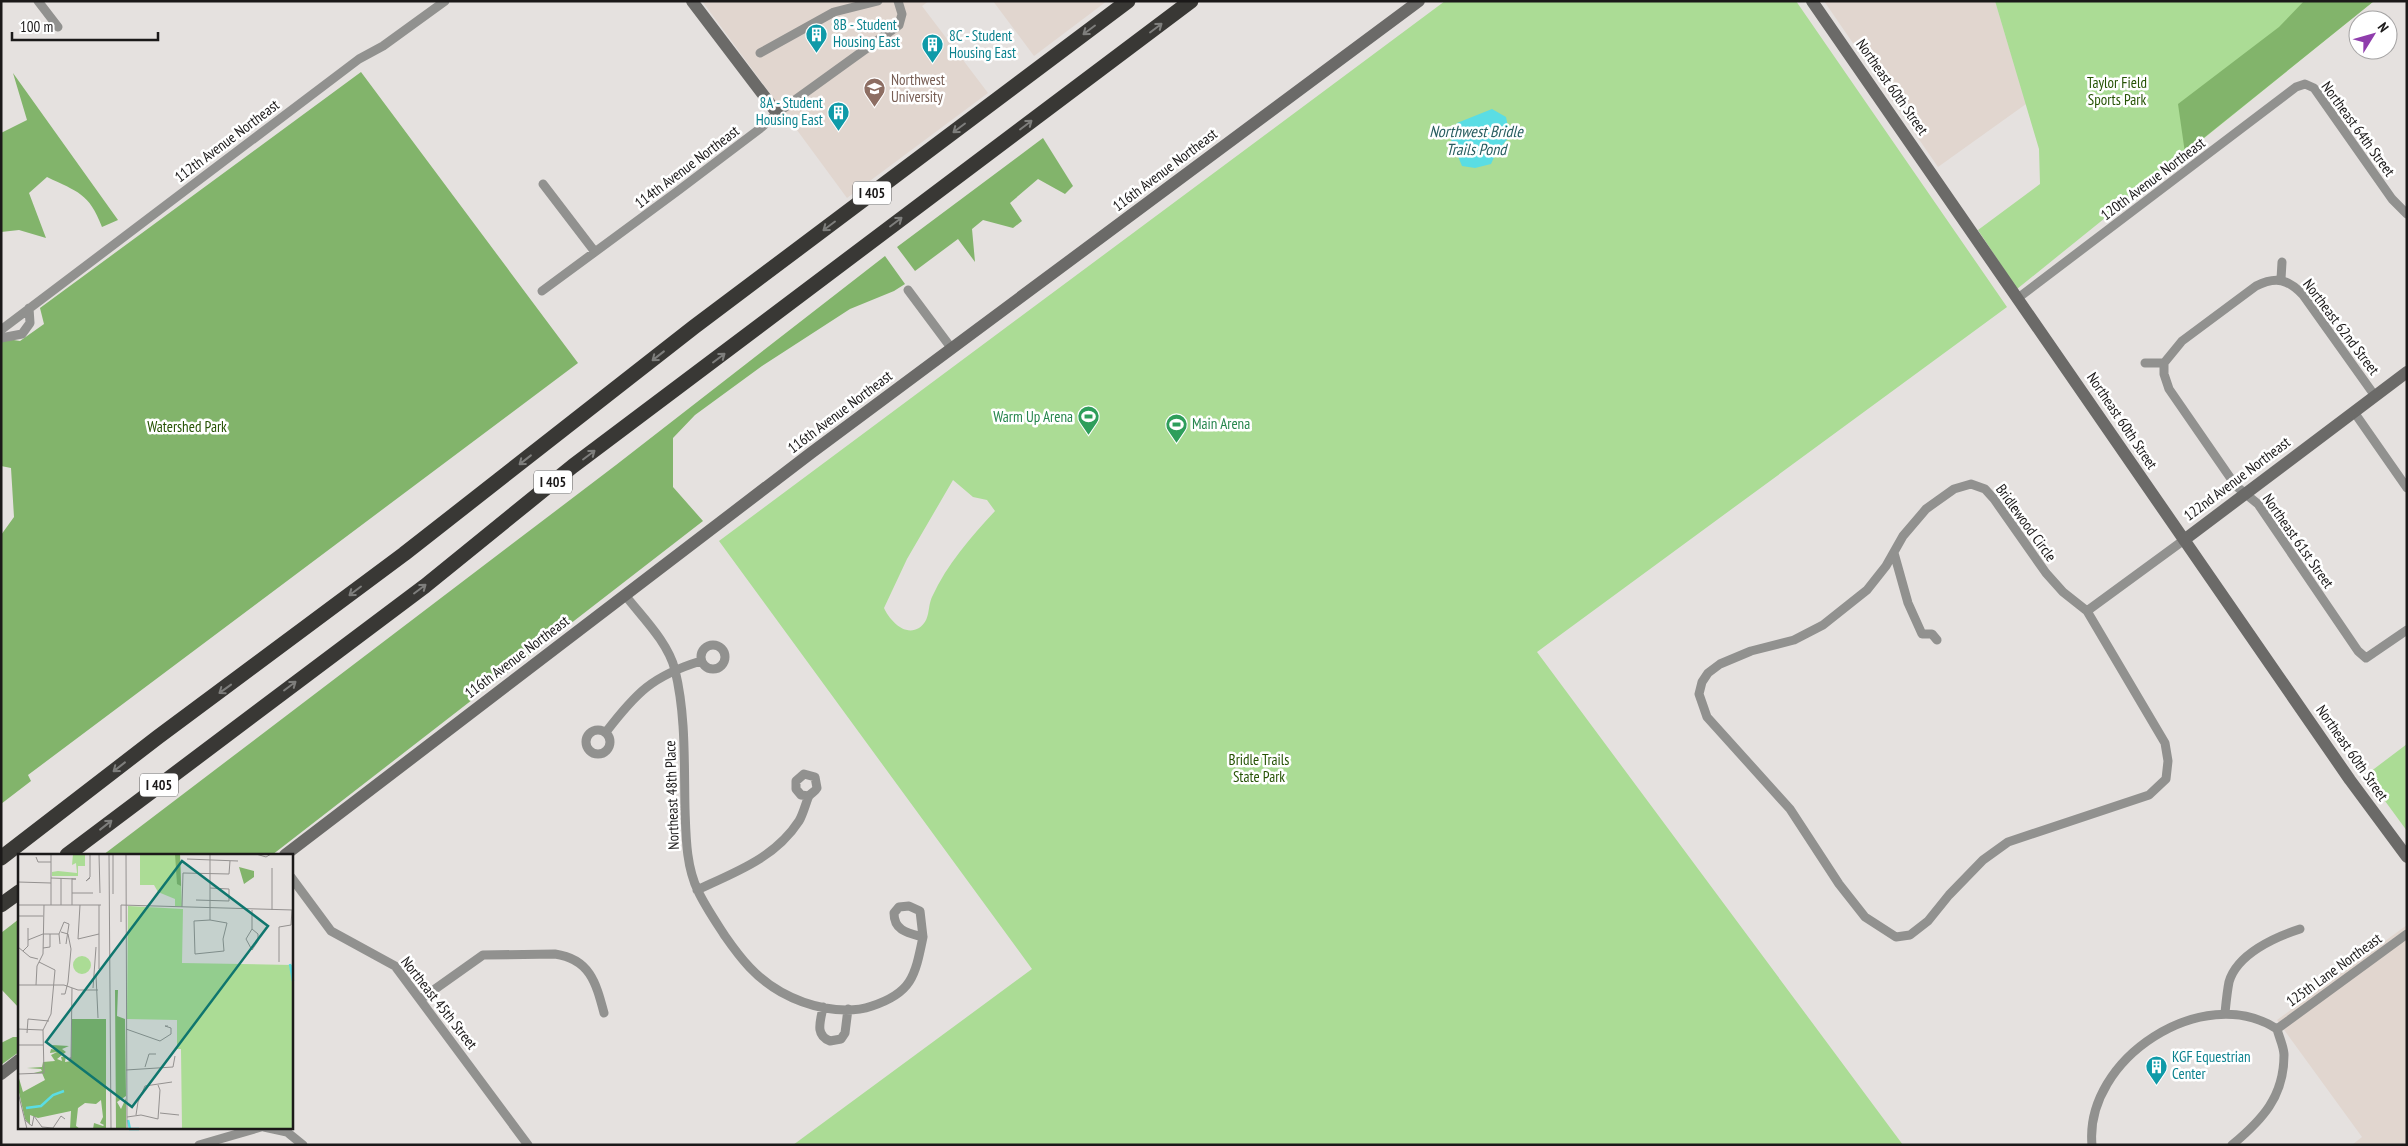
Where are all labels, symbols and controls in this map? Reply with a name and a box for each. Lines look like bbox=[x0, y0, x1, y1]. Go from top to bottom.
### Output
scale bar bbox=[12, 10, 159, 42]
north arrow bbox=[2348, 10, 2398, 60]
place label: 8B - Student Housing East bbox=[833, 15, 900, 51]
text: 100 m bbox=[20, 17, 53, 36]
text: N bbox=[2374, 19, 2393, 36]
building icon: 8B - Student Housing East bbox=[805, 22, 829, 53]
one-way arrow bbox=[1149, 22, 1162, 33]
one-way arrow bbox=[1083, 25, 1096, 36]
place label: 8C - Student Housing East bbox=[949, 26, 1016, 62]
building icon: 8C - Student Housing East bbox=[921, 33, 945, 64]
street label: Northeast 60th Street bbox=[1852, 35, 1933, 138]
place label: Northwest University bbox=[891, 70, 945, 106]
park label: Taylor Field Sports Park bbox=[2087, 73, 2147, 109]
school or university icon: Northwest University bbox=[863, 77, 887, 108]
street label: Northeast 64th Street bbox=[2318, 78, 2399, 180]
place label: 8A - Student Housing East bbox=[756, 93, 823, 129]
street label: 112th Avenue Northeast bbox=[171, 95, 283, 186]
building icon: 8A - Student Housing East bbox=[827, 100, 851, 131]
one-way arrow bbox=[1019, 120, 1033, 130]
street label: 114th Avenue Northeast bbox=[631, 121, 743, 212]
water label: Northwest Bridle Trails Pond bbox=[1429, 121, 1524, 159]
one-way arrow bbox=[952, 123, 966, 133]
street label: 116th Avenue Northeast bbox=[1109, 124, 1221, 215]
street label: 120th Avenue Northeast bbox=[2097, 133, 2209, 224]
road number: I 405 bbox=[853, 182, 891, 204]
one-way arrow bbox=[889, 217, 902, 228]
one-way arrow bbox=[823, 220, 836, 231]
street label: Northeast 62nd Street bbox=[2299, 275, 2384, 378]
one-way arrow bbox=[651, 350, 664, 361]
one-way arrow bbox=[712, 352, 725, 363]
street label: 116th Avenue Northeast bbox=[784, 366, 896, 457]
street label: Northeast 60th Street bbox=[2083, 369, 2162, 473]
sports icon: Warm Up Arena bbox=[1077, 405, 1101, 436]
place label: Warm Up Arena bbox=[993, 407, 1073, 426]
sports icon: Main Arena bbox=[1164, 412, 1188, 443]
place label: Main Arena bbox=[1192, 414, 1250, 433]
park label: Watershed Park bbox=[147, 417, 227, 436]
street label: 122nd Avenue Northeast bbox=[2180, 432, 2294, 525]
one-way arrow bbox=[582, 449, 595, 460]
one-way arrow bbox=[519, 454, 532, 465]
road number: I 405 bbox=[534, 471, 572, 494]
street label: Bridlewood Circle bbox=[1992, 480, 2061, 565]
street label: Northeast 61st Street bbox=[2259, 490, 2338, 592]
one-way arrow bbox=[413, 583, 426, 594]
one-way arrow bbox=[348, 586, 362, 596]
street label: 116th Avenue Northeast bbox=[461, 611, 573, 702]
one-way arrow bbox=[283, 680, 296, 691]
one-way arrow bbox=[218, 684, 232, 694]
street label: Northeast 60th Street bbox=[2312, 701, 2393, 804]
street label: Northeast 48th Place bbox=[660, 740, 683, 850]
park label: Bridle Trails State Park bbox=[1229, 750, 1289, 786]
one-way arrow bbox=[112, 762, 126, 772]
road number: I 405 bbox=[140, 774, 178, 796]
one-way arrow bbox=[99, 820, 113, 830]
inset map bbox=[18, 854, 292, 1128]
street label: 125th Lane Northeast bbox=[2282, 929, 2385, 1011]
street label: Northeast 45th Street bbox=[397, 952, 482, 1053]
place label: KGF Equestrian Center bbox=[2172, 1047, 2251, 1083]
building icon: KGF Equestrian Center bbox=[2144, 1054, 2168, 1085]

